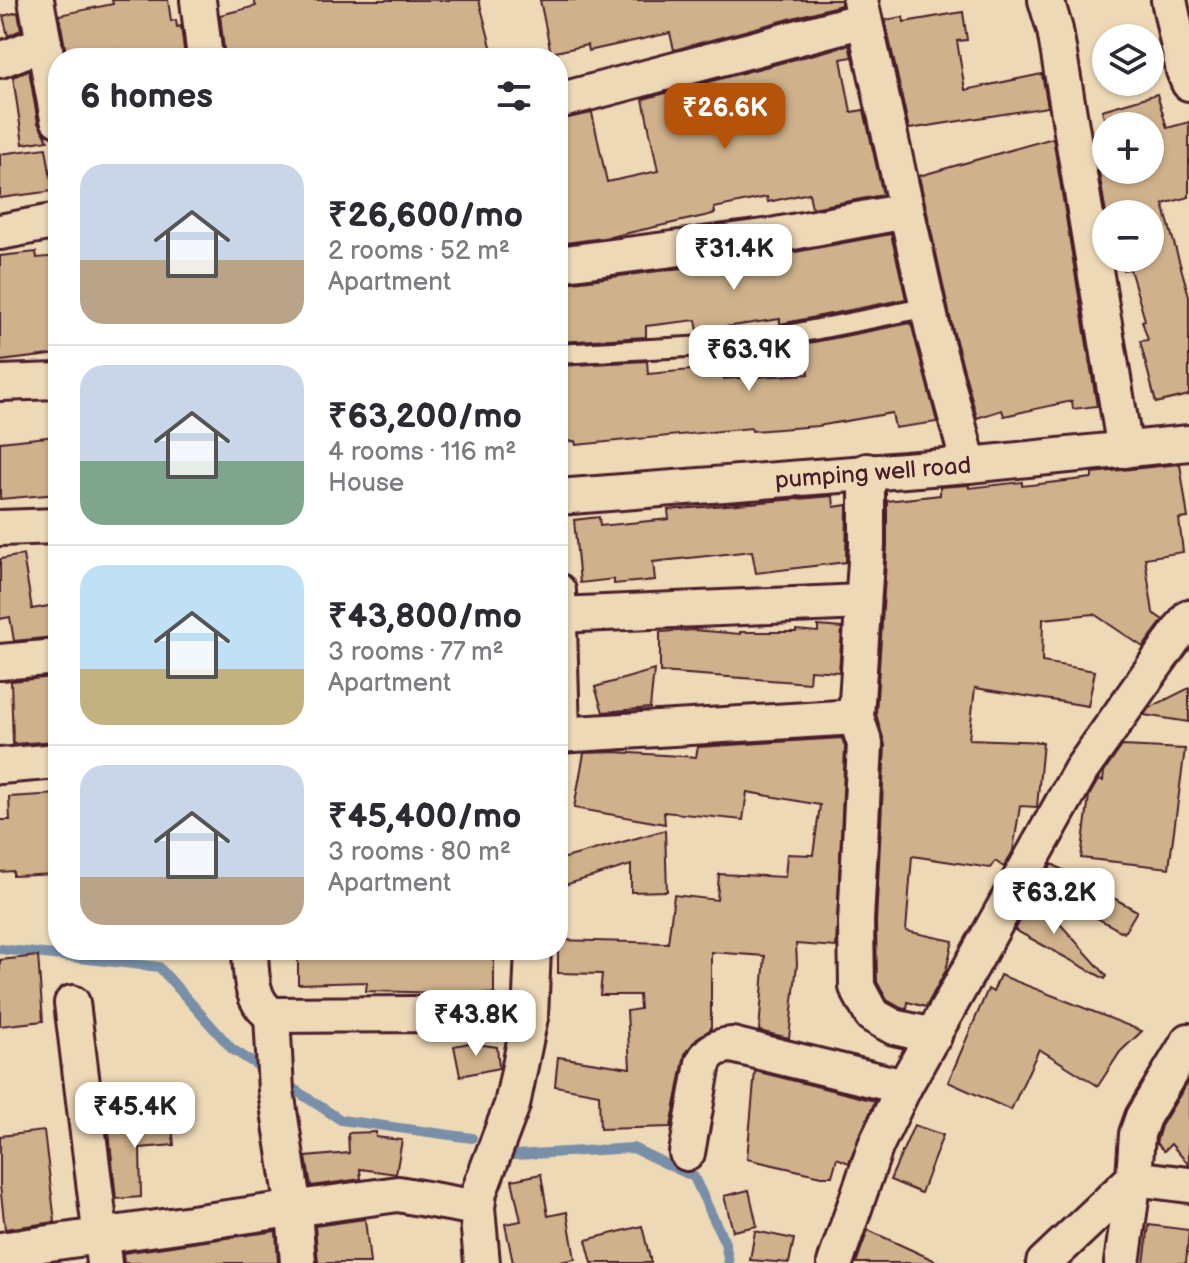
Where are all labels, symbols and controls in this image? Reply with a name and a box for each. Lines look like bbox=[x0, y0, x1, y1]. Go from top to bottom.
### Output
map controls bbox=[1092, 24, 1164, 272]
button: layers bbox=[1092, 24, 1164, 96]
icon: filters bbox=[492, 74, 536, 118]
text: 6 homes bbox=[80, 76, 213, 117]
pin: ₹26.6K bbox=[660, 83, 790, 151]
text: ₹26.6K bbox=[682, 93, 768, 124]
button: + bbox=[1092, 112, 1164, 184]
text: ₹26,600/mo bbox=[328, 195, 523, 236]
icon: home bbox=[144, 196, 240, 292]
button: − bbox=[1092, 200, 1164, 272]
pin: ₹31.4K bbox=[669, 224, 799, 292]
text: ₹31.4K bbox=[694, 234, 774, 265]
text: 2 rooms · 52 m² bbox=[328, 236, 510, 267]
text: Apartment bbox=[328, 267, 451, 298]
pin: ₹63.9K bbox=[684, 325, 814, 393]
text: ₹63.9K bbox=[707, 335, 791, 366]
text: ₹63,200/mo bbox=[328, 396, 522, 437]
icon: home bbox=[144, 397, 240, 493]
text: 4 rooms · 116 m² bbox=[328, 437, 516, 468]
street label: pumping well road bbox=[774, 451, 972, 495]
text: House bbox=[328, 468, 404, 499]
text: ₹43,800/mo bbox=[328, 596, 522, 637]
icon: home bbox=[144, 597, 240, 693]
text: 3 rooms · 77 m² bbox=[328, 637, 504, 668]
text: Apartment bbox=[328, 668, 451, 699]
text: ₹45,400/mo bbox=[328, 796, 521, 837]
icon: home bbox=[144, 797, 240, 893]
text: 3 rooms · 80 m² bbox=[328, 837, 511, 868]
text: Apartment bbox=[328, 868, 451, 899]
pin: ₹63.2K bbox=[989, 868, 1119, 936]
text: ₹63.2K bbox=[1012, 878, 1096, 909]
pin: ₹43.8K bbox=[411, 990, 541, 1058]
text: ₹43.8K bbox=[434, 1000, 518, 1031]
pin: ₹45.4K bbox=[70, 1082, 200, 1150]
text: ₹45.4K bbox=[93, 1092, 177, 1123]

